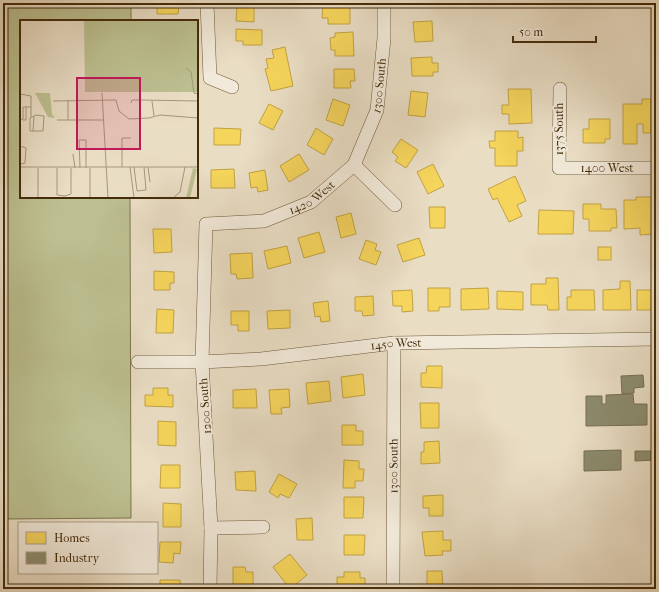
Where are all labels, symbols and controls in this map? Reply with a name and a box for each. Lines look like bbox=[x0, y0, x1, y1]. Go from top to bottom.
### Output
scale bar bbox=[513, 18, 596, 44]
inset map bbox=[20, 20, 198, 198]
text: 50 m bbox=[519, 25, 543, 39]
street label: 1300 South bbox=[369, 57, 389, 115]
street label: 1375 South bbox=[552, 102, 566, 155]
street label: 1400 West bbox=[581, 161, 634, 175]
street label: 1420 West bbox=[287, 177, 338, 217]
street label: 1450 West bbox=[370, 336, 422, 353]
street label: 1200 South bbox=[196, 377, 214, 435]
street label: 1300 South bbox=[386, 438, 401, 494]
legend bbox=[18, 522, 158, 574]
text: Homes bbox=[54, 531, 90, 545]
text: Industry bbox=[54, 551, 100, 565]

